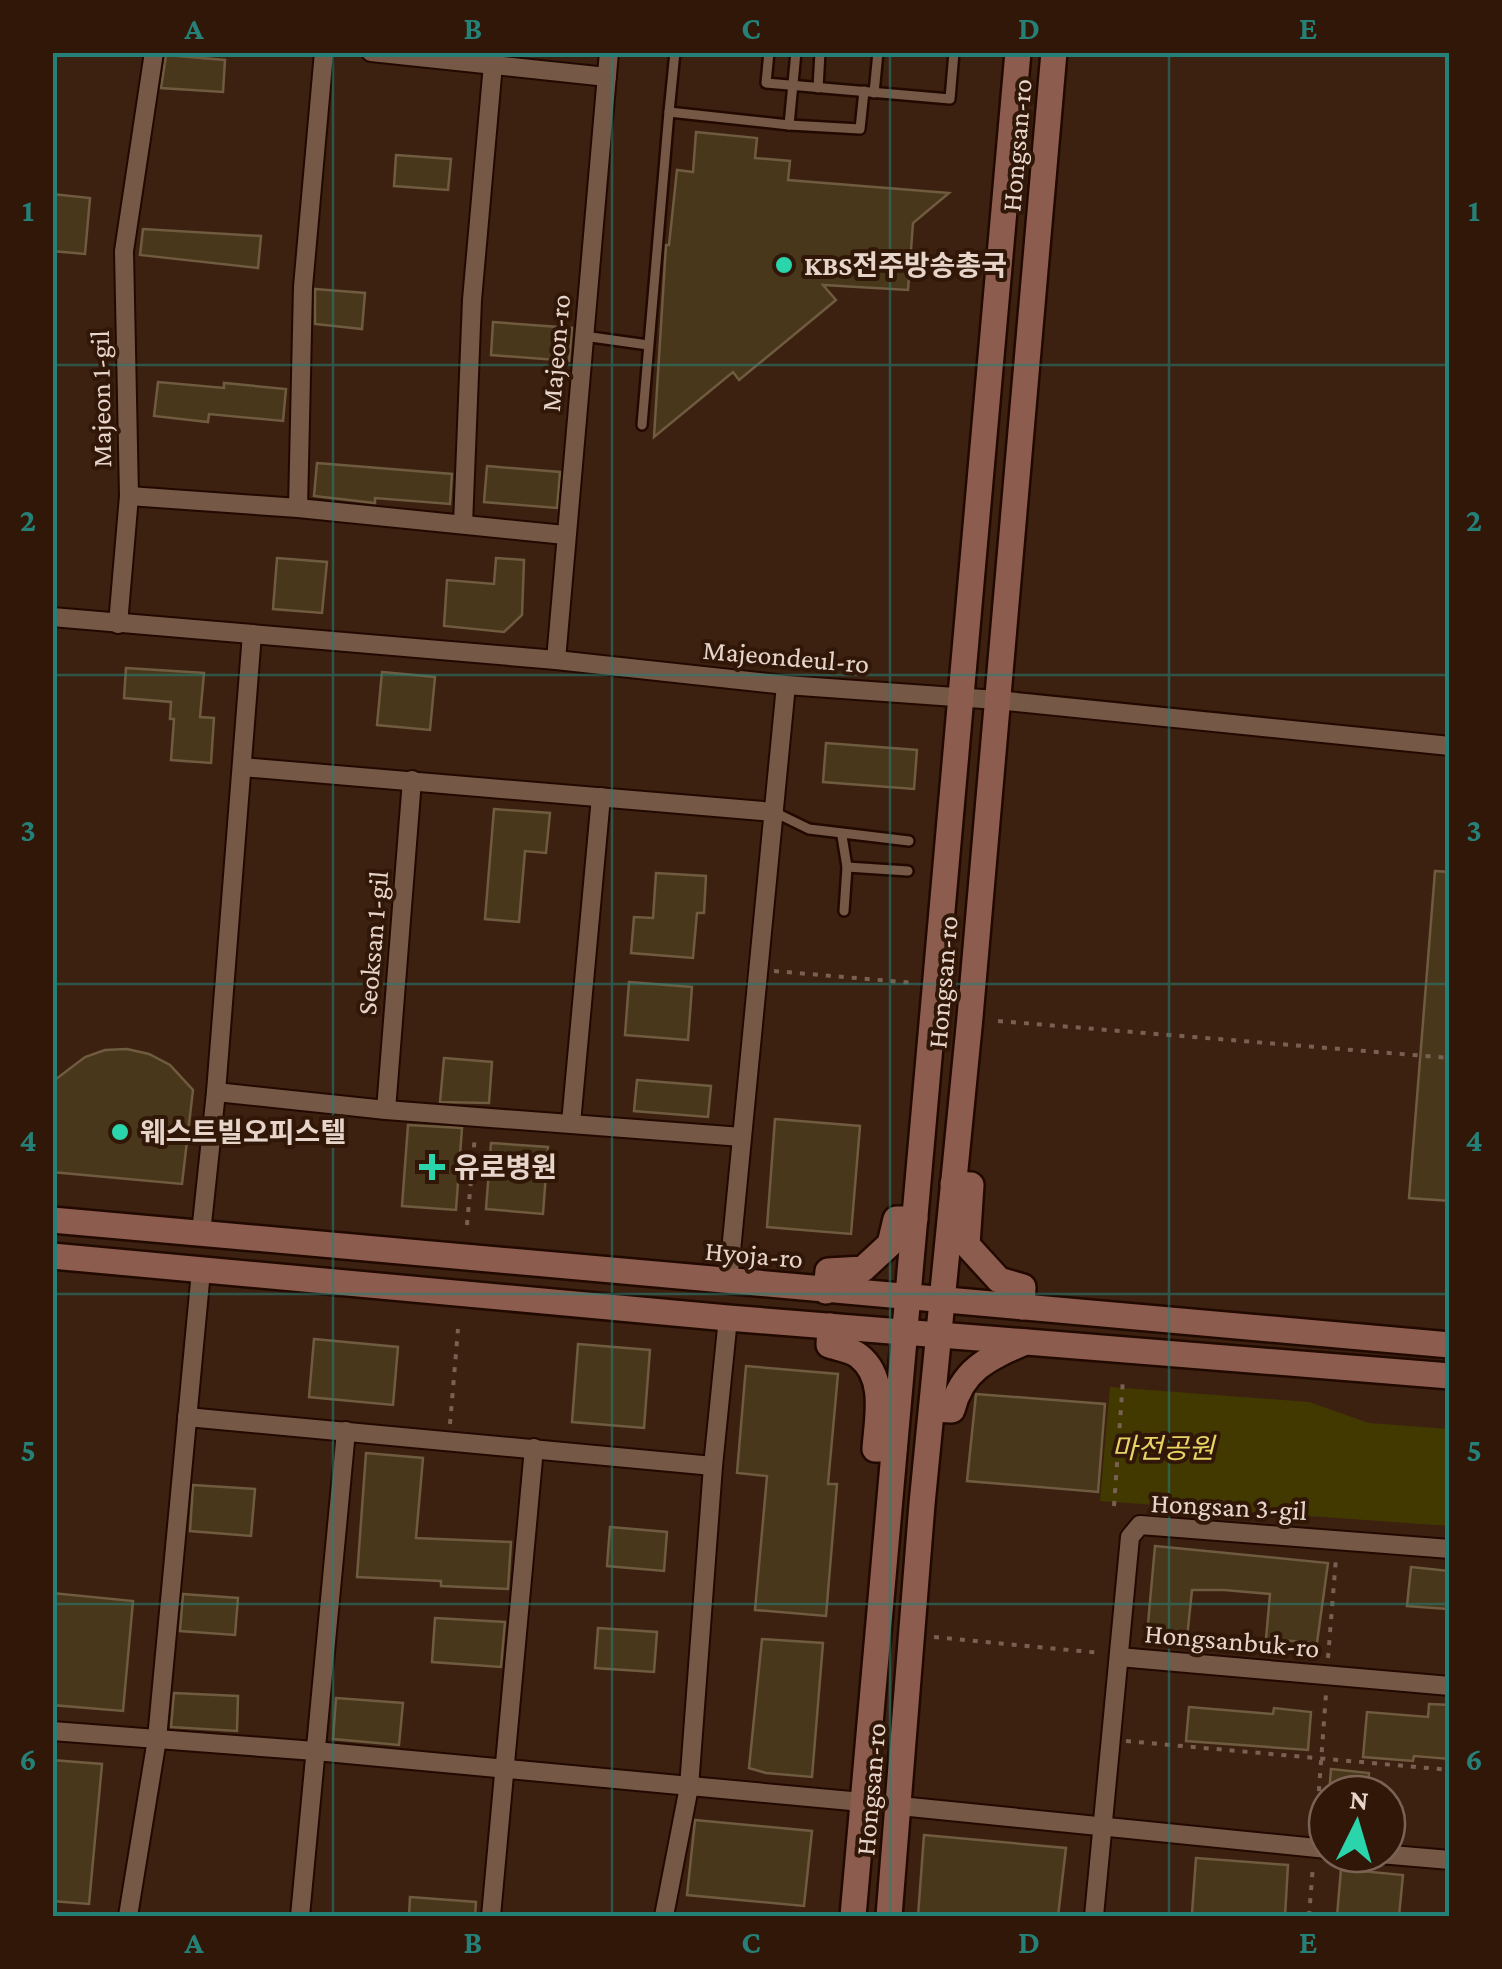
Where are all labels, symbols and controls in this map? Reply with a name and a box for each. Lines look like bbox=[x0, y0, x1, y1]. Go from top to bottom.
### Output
text: A bbox=[183, 10, 204, 46]
text: B bbox=[464, 10, 482, 46]
text: C bbox=[741, 10, 761, 46]
text: D bbox=[1018, 10, 1040, 46]
text: E bbox=[1299, 10, 1317, 46]
street label: Hongsan-ro bbox=[995, 77, 1038, 213]
text: 1 bbox=[22, 192, 34, 228]
text: 1 bbox=[1468, 192, 1480, 228]
place label: KBS전주방송총국 bbox=[804, 250, 1007, 281]
marker: KBS전주방송총국 bbox=[773, 254, 795, 276]
street label: Majeon-ro bbox=[535, 293, 576, 413]
street label: Majeon 1-gil bbox=[84, 330, 117, 468]
text: 2 bbox=[20, 502, 36, 538]
text: 2 bbox=[1466, 502, 1482, 538]
street label: Majeondeul-ro bbox=[701, 634, 870, 679]
text: 3 bbox=[20, 812, 36, 848]
text: 3 bbox=[1466, 812, 1482, 848]
street label: Seoksan 1-gil bbox=[351, 870, 394, 1016]
street label: Hongsan-ro bbox=[921, 914, 964, 1050]
place label: 웨스트빌오피스텔 bbox=[140, 1117, 346, 1148]
marker: 웨스트빌오피스텔 bbox=[109, 1121, 131, 1143]
text: 4 bbox=[19, 1122, 37, 1158]
text: 4 bbox=[1465, 1122, 1483, 1158]
place label: 유로병원 bbox=[454, 1152, 557, 1183]
marker: 유로병원 bbox=[419, 1154, 445, 1180]
street label: Hyoja-ro bbox=[704, 1235, 804, 1274]
text: 5 bbox=[20, 1432, 36, 1468]
text: 5 bbox=[1466, 1432, 1482, 1468]
park label: 마전공원 bbox=[1111, 1433, 1217, 1464]
street label: Hongsan 3-gil bbox=[1150, 1487, 1308, 1526]
street label: Hongsanbuk-ro bbox=[1143, 1617, 1321, 1664]
street label: Hongsan-ro bbox=[849, 1721, 892, 1857]
text: 6 bbox=[19, 1741, 37, 1777]
text: 6 bbox=[1465, 1741, 1483, 1777]
north arrow bbox=[1307, 1774, 1407, 1874]
text: N bbox=[1348, 1783, 1370, 1816]
text: A bbox=[183, 1924, 204, 1960]
text: B bbox=[464, 1924, 482, 1960]
text: C bbox=[741, 1924, 761, 1960]
text: D bbox=[1018, 1924, 1040, 1960]
text: E bbox=[1299, 1924, 1317, 1960]

